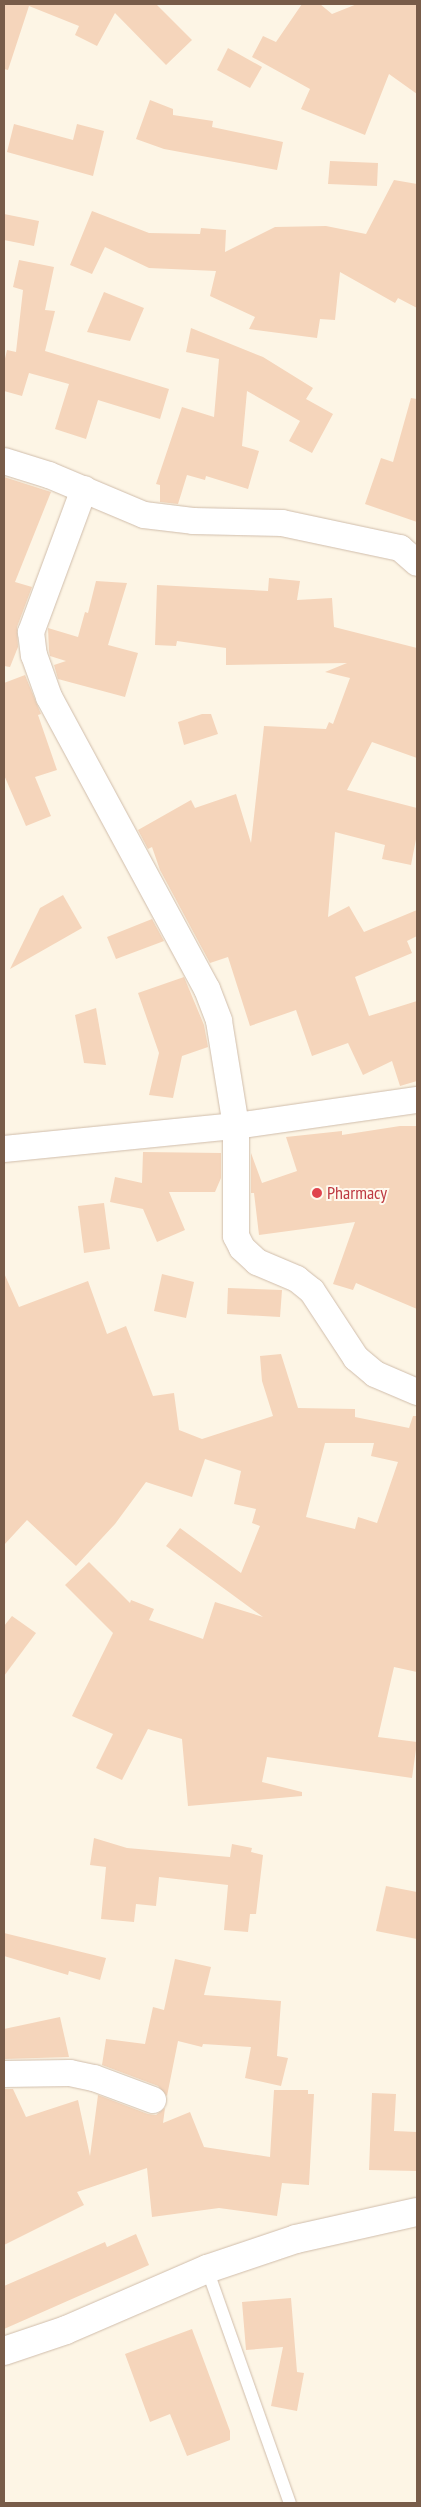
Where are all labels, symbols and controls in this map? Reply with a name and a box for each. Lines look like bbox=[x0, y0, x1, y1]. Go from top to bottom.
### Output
place label: Pharmacy bbox=[327, 1182, 387, 1204]
marker: Pharmacy bbox=[311, 1187, 323, 1199]

